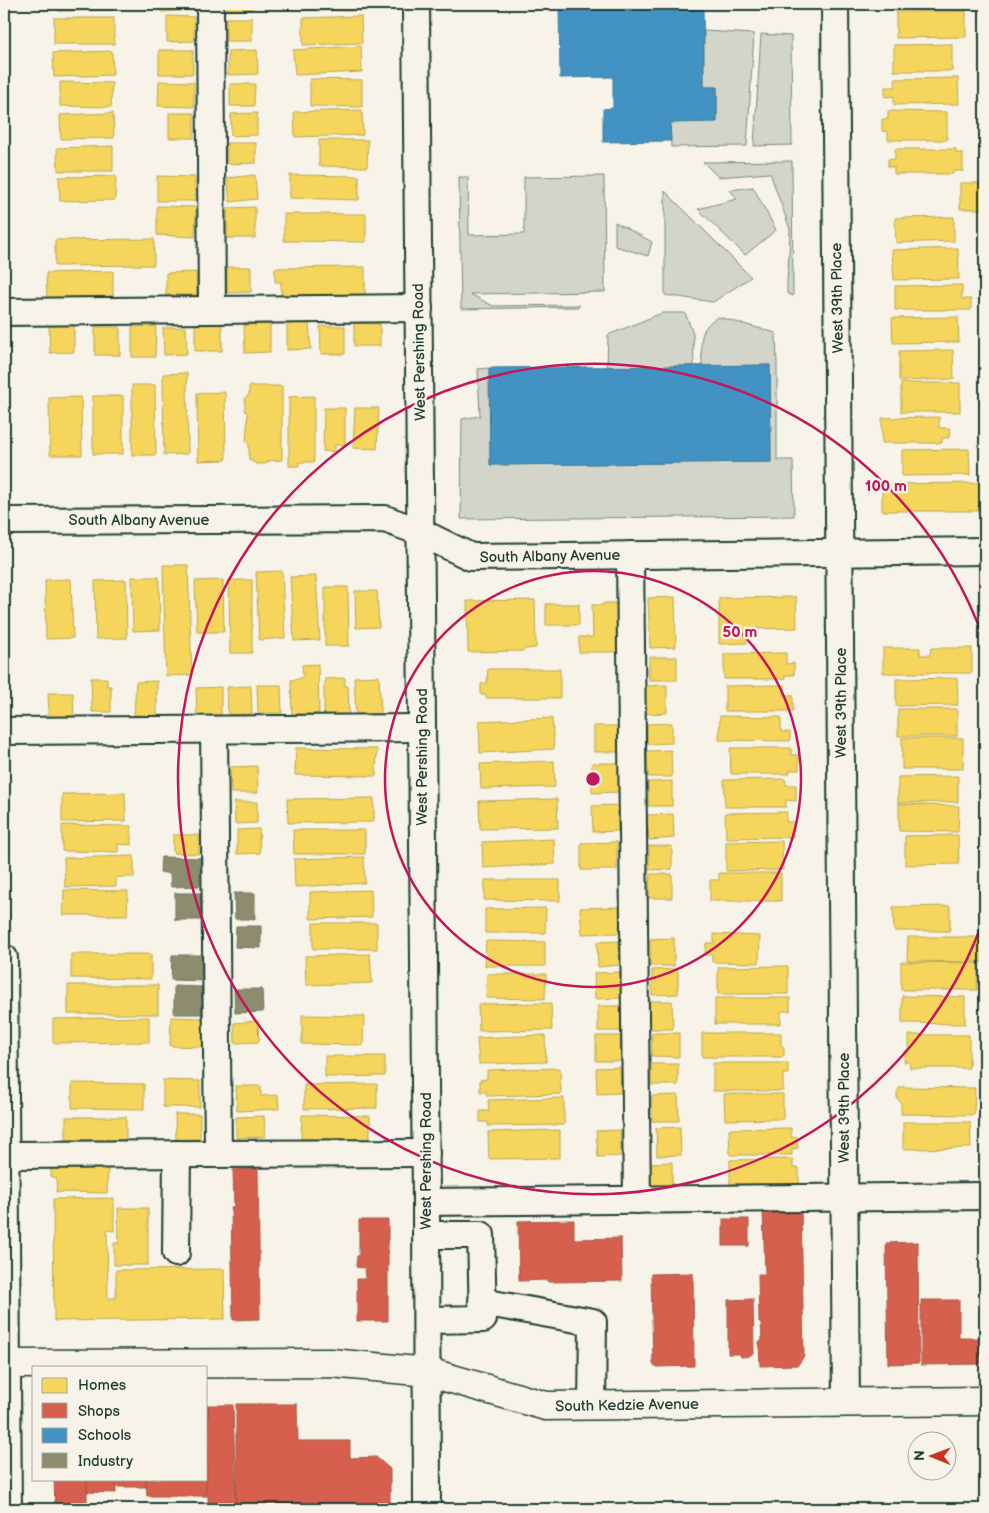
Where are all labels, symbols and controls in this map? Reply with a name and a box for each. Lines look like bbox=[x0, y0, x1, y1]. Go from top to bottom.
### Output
street label: West 39th Place bbox=[827, 242, 848, 353]
street label: West Pershing Road bbox=[409, 283, 430, 421]
text: 100 m bbox=[865, 477, 907, 496]
street label: South Albany Avenue bbox=[69, 511, 210, 530]
street label: South Albany Avenue bbox=[479, 546, 621, 567]
text: 50 m bbox=[723, 623, 758, 642]
street label: West 39th Place bbox=[832, 648, 851, 758]
street label: West Pershing Road bbox=[413, 688, 432, 826]
centre of rings bbox=[584, 770, 602, 788]
street label: West 39th Place bbox=[835, 1053, 854, 1163]
street label: West Pershing Road bbox=[417, 1092, 436, 1230]
legend bbox=[32, 1366, 208, 1480]
text: Homes bbox=[78, 1376, 127, 1395]
street label: South Kedzie Avenue bbox=[555, 1395, 699, 1416]
text: Shops bbox=[78, 1402, 121, 1421]
text: Schools bbox=[78, 1426, 132, 1445]
north arrow bbox=[906, 1430, 956, 1480]
text: N bbox=[911, 1450, 928, 1461]
text: Industry bbox=[78, 1452, 133, 1471]

